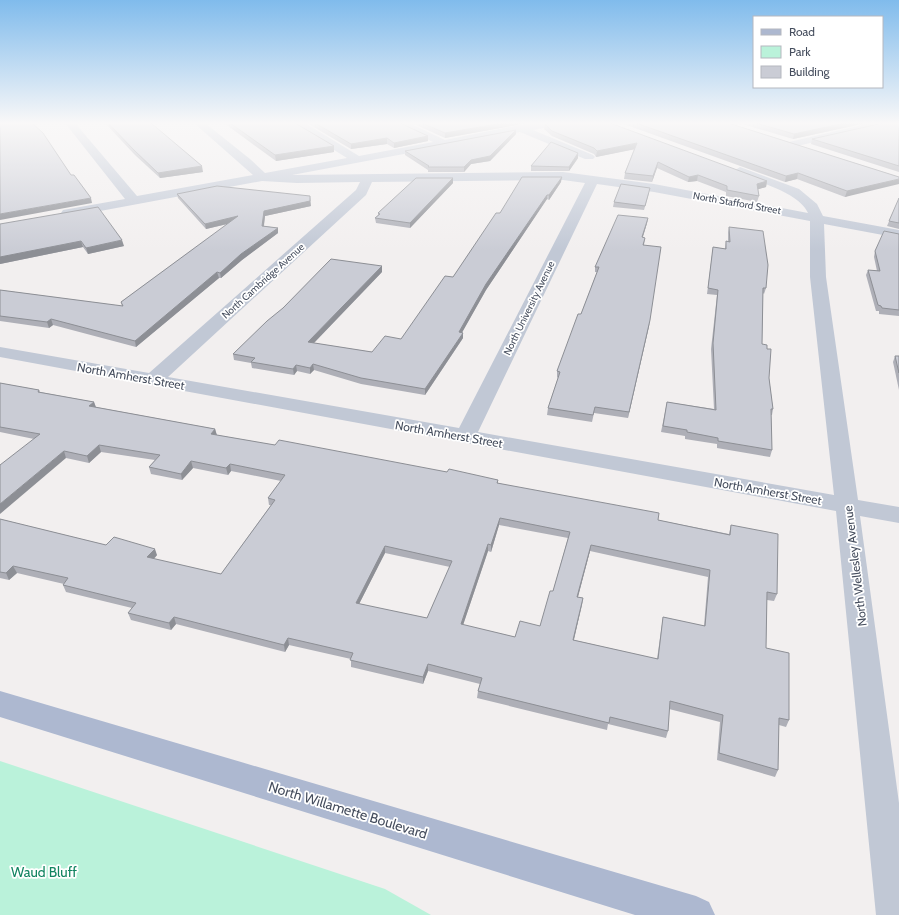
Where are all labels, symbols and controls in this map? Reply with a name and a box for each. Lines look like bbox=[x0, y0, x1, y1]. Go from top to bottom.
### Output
legend bbox=[753, 16, 883, 88]
text: Road bbox=[789, 24, 815, 39]
text: Park bbox=[789, 44, 811, 59]
text: Building bbox=[789, 64, 831, 79]
street label: North Stafford Street bbox=[692, 189, 783, 217]
street label: North Cambridge Avenue bbox=[219, 240, 307, 322]
street label: North University Avenue bbox=[501, 259, 557, 357]
street label: North Amherst Street bbox=[76, 359, 186, 393]
street label: North Amherst Street bbox=[394, 417, 504, 451]
street label: North Amherst Street bbox=[713, 474, 823, 508]
street label: North Wellesley Avenue bbox=[840, 505, 870, 627]
street label: North Willamette Boulevard bbox=[266, 777, 430, 843]
park label: Waud Bluff bbox=[11, 863, 77, 881]

